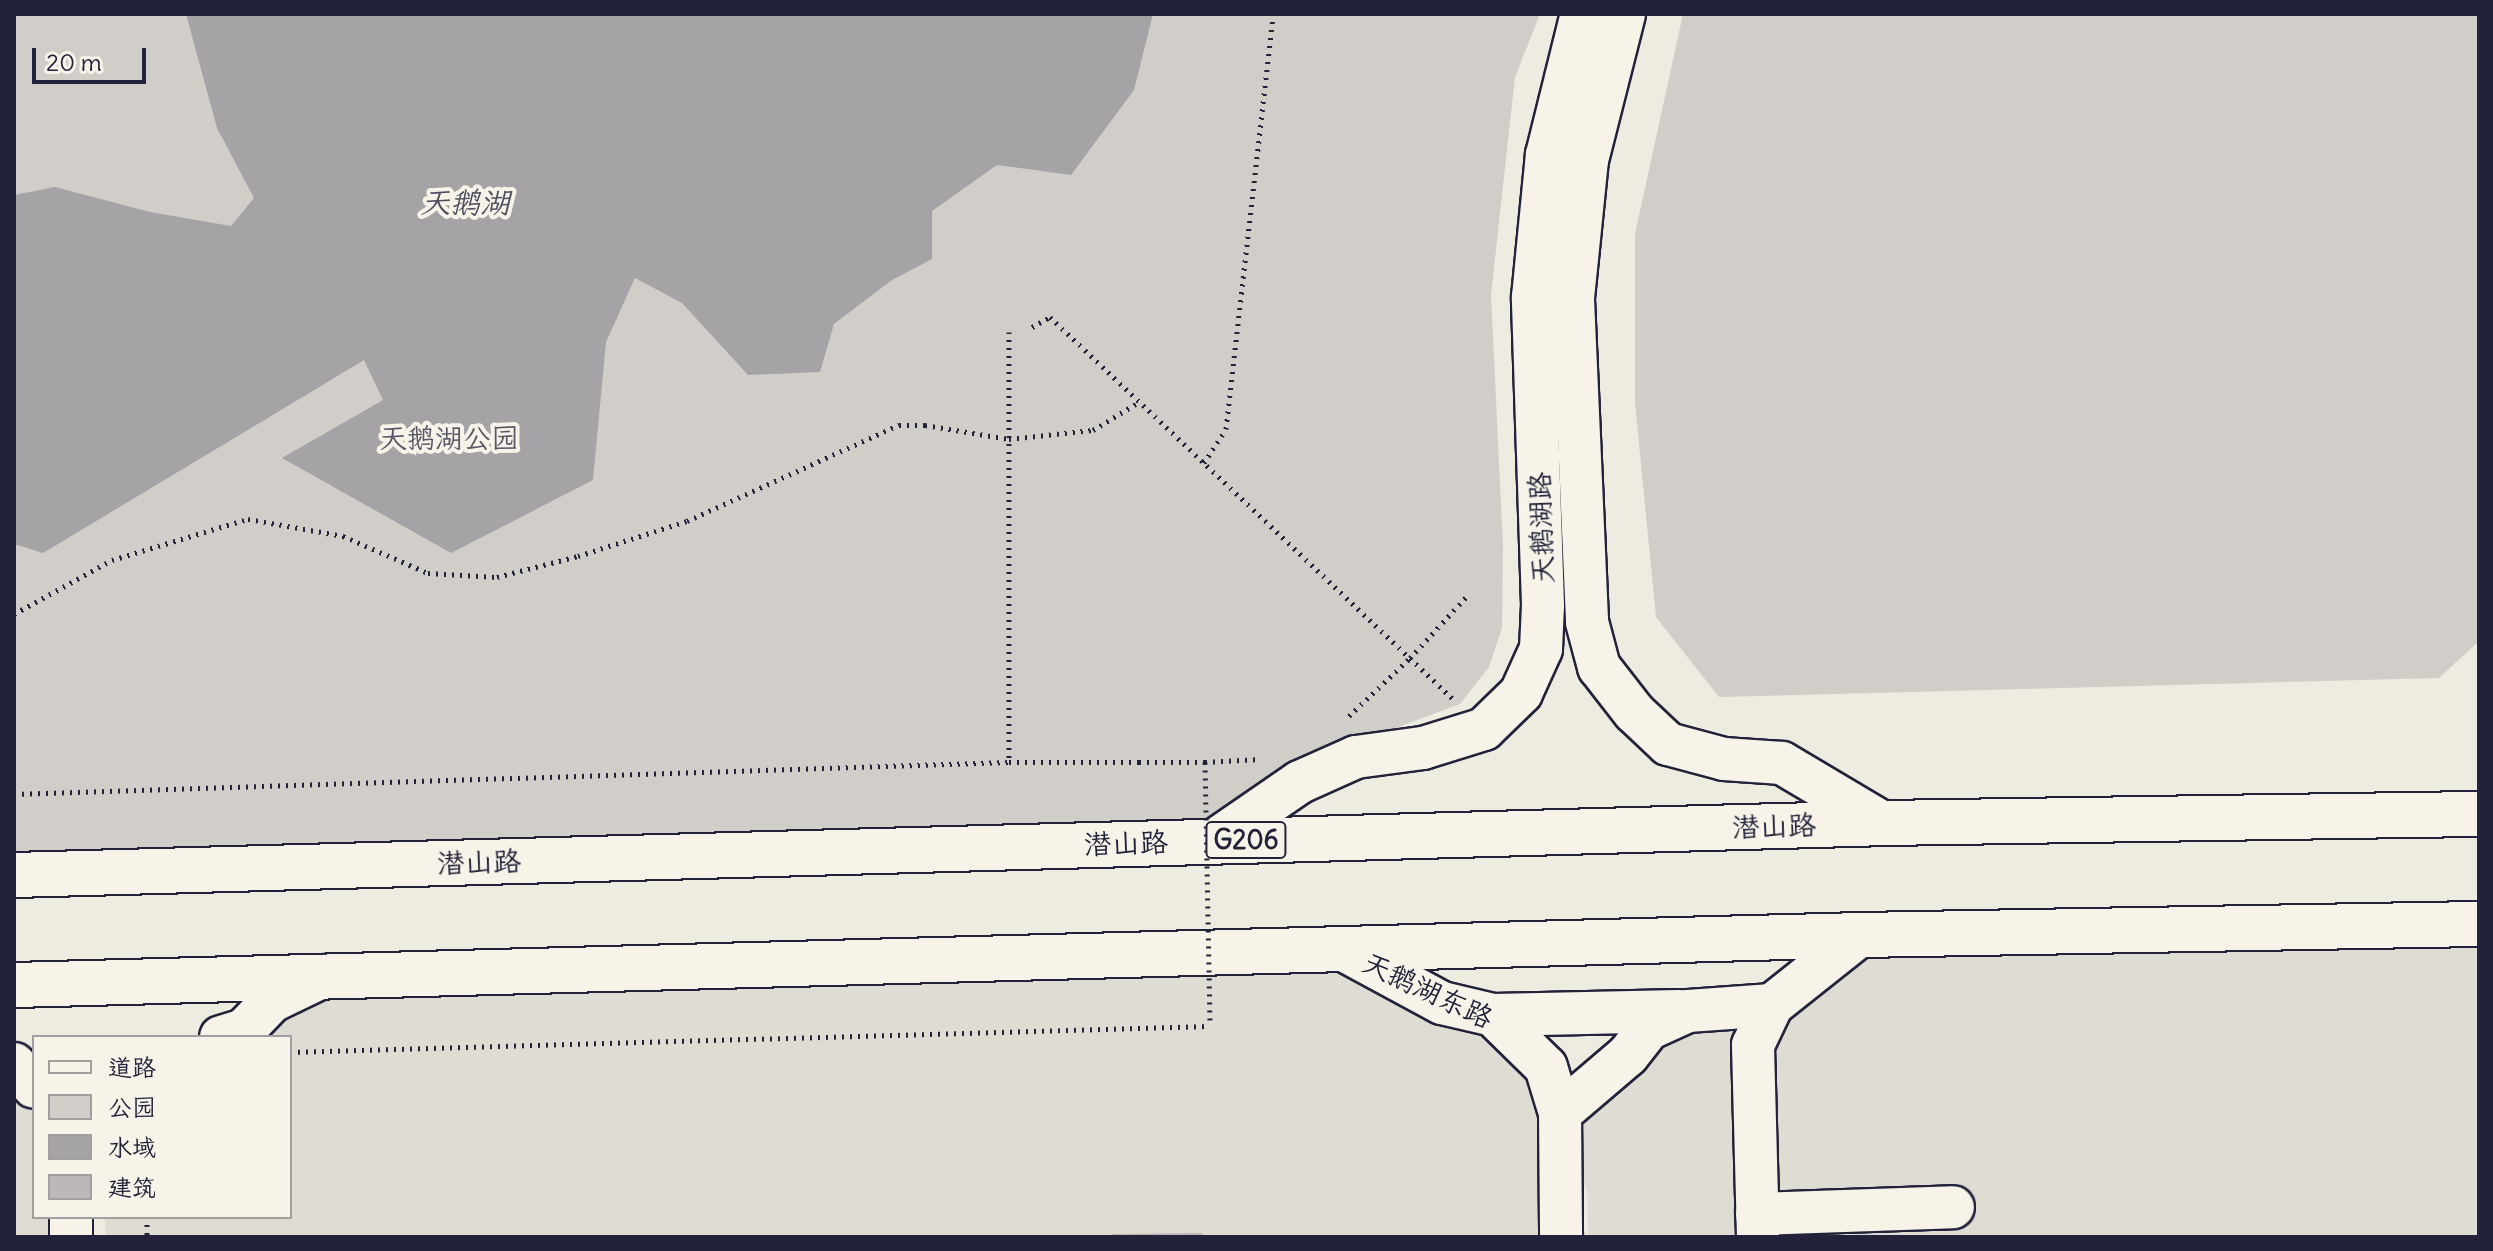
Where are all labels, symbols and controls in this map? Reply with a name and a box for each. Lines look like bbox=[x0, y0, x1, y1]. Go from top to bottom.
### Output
scale bar bbox=[36, 32, 150, 82]
text: 20 m bbox=[46, 47, 102, 77]
water label: 天鹅湖 bbox=[420, 184, 510, 220]
park label: 天鹅湖公园 bbox=[379, 421, 519, 455]
street label: 天鹅湖路 bbox=[1522, 471, 1560, 585]
street label: 潜山路 bbox=[1731, 808, 1817, 844]
road number: G206 bbox=[1204, 818, 1288, 862]
street label: 潜山路 bbox=[1083, 825, 1169, 861]
street label: 潜山路 bbox=[436, 844, 522, 880]
street label: 天鹅湖东路 bbox=[1357, 945, 1499, 1035]
legend bbox=[32, 1035, 292, 1219]
text: 道路 bbox=[108, 1052, 156, 1082]
text: 公园 bbox=[108, 1092, 156, 1122]
text: 水域 bbox=[108, 1132, 156, 1162]
text: 建筑 bbox=[108, 1172, 156, 1202]

